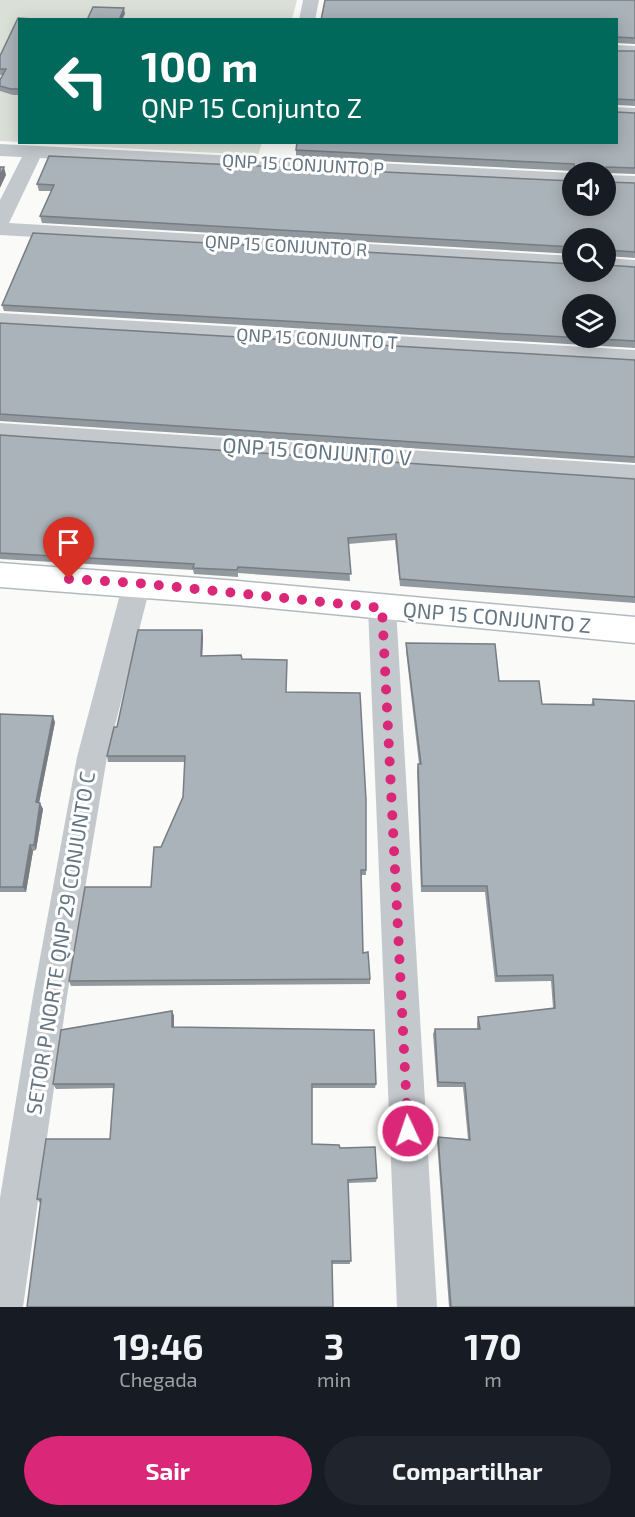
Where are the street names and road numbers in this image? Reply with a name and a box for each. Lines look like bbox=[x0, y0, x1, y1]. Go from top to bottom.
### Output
street label: QNP 15 CONJUNTO P bbox=[221, 149, 385, 179]
street label: QNP 15 CONJUNTO R bbox=[204, 230, 368, 260]
street label: QNP 15 CONJUNTO T bbox=[236, 323, 399, 353]
street label: QNP 15 CONJUNTO V bbox=[222, 431, 413, 471]
street label: QNP 15 CONJUNTO Z bbox=[402, 596, 592, 638]
street label: SETOR P NORTE QNP 29 CONJUNTO C bbox=[20, 769, 100, 1116]

